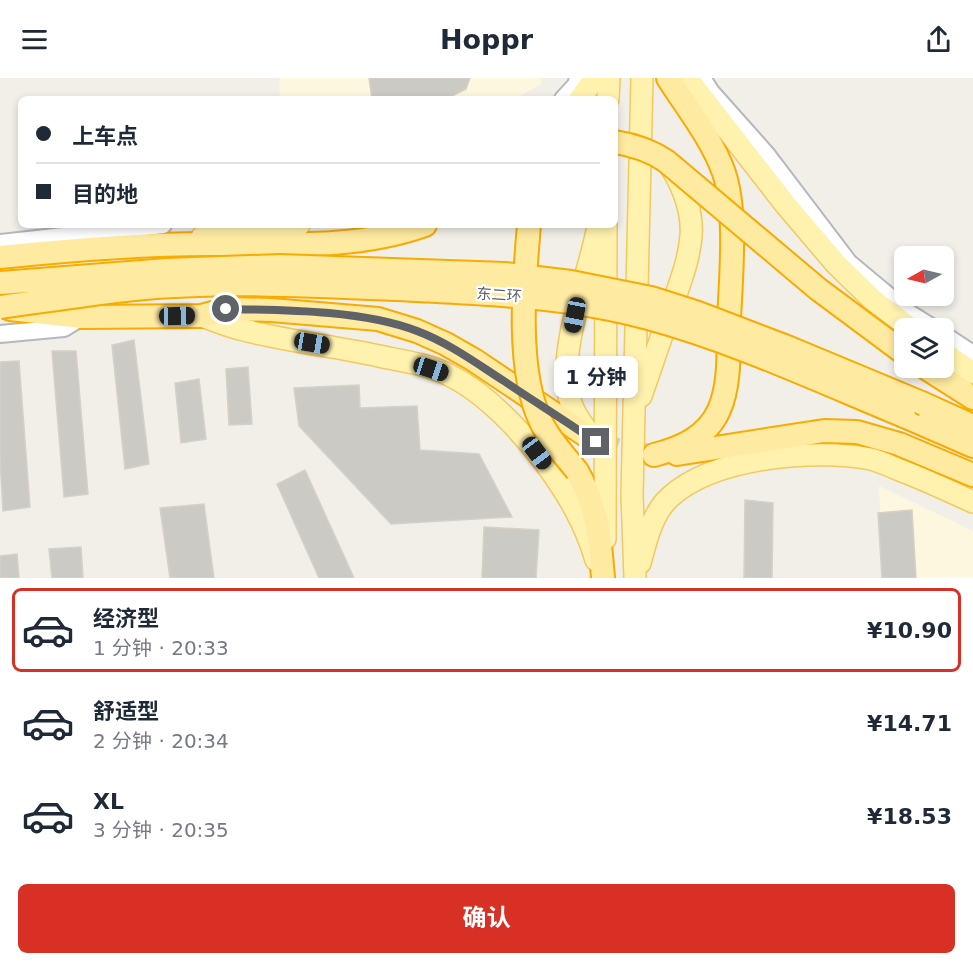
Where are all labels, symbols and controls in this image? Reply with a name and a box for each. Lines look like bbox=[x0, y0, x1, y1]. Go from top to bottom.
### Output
icon: menu bbox=[18, 23, 51, 56]
icon: share bbox=[922, 23, 955, 56]
text: Hoppr bbox=[440, 24, 533, 55]
text: 上车点 bbox=[72, 124, 138, 149]
text: 目的地 bbox=[72, 182, 138, 207]
north arrow bbox=[894, 246, 954, 306]
map controls bbox=[894, 246, 954, 378]
street label: 东二环 bbox=[476, 284, 522, 306]
route start bbox=[212, 295, 239, 322]
car bbox=[563, 296, 587, 334]
car bbox=[159, 307, 195, 325]
button: layers bbox=[894, 318, 954, 378]
car bbox=[293, 331, 331, 355]
car bbox=[411, 355, 451, 383]
callout: 1 分钟 bbox=[554, 355, 638, 397]
text: 1 分钟 bbox=[566, 365, 626, 389]
route end bbox=[582, 428, 609, 455]
car bbox=[519, 433, 555, 473]
icon: car bbox=[21, 603, 75, 657]
text: 经济型 bbox=[93, 606, 159, 631]
text: ¥10.90 bbox=[867, 618, 952, 643]
text: 1 分钟 · 20:33 bbox=[93, 636, 229, 660]
icon: car bbox=[21, 696, 75, 750]
text: 舒适型 bbox=[93, 699, 159, 724]
text: ¥14.71 bbox=[867, 711, 952, 736]
text: 2 分钟 · 20:34 bbox=[93, 729, 229, 753]
icon: car bbox=[21, 789, 75, 843]
text: XL bbox=[93, 789, 124, 814]
text: ¥18.53 bbox=[867, 804, 952, 829]
text: 3 分钟 · 20:35 bbox=[93, 818, 229, 842]
button: 确认 bbox=[18, 884, 955, 953]

